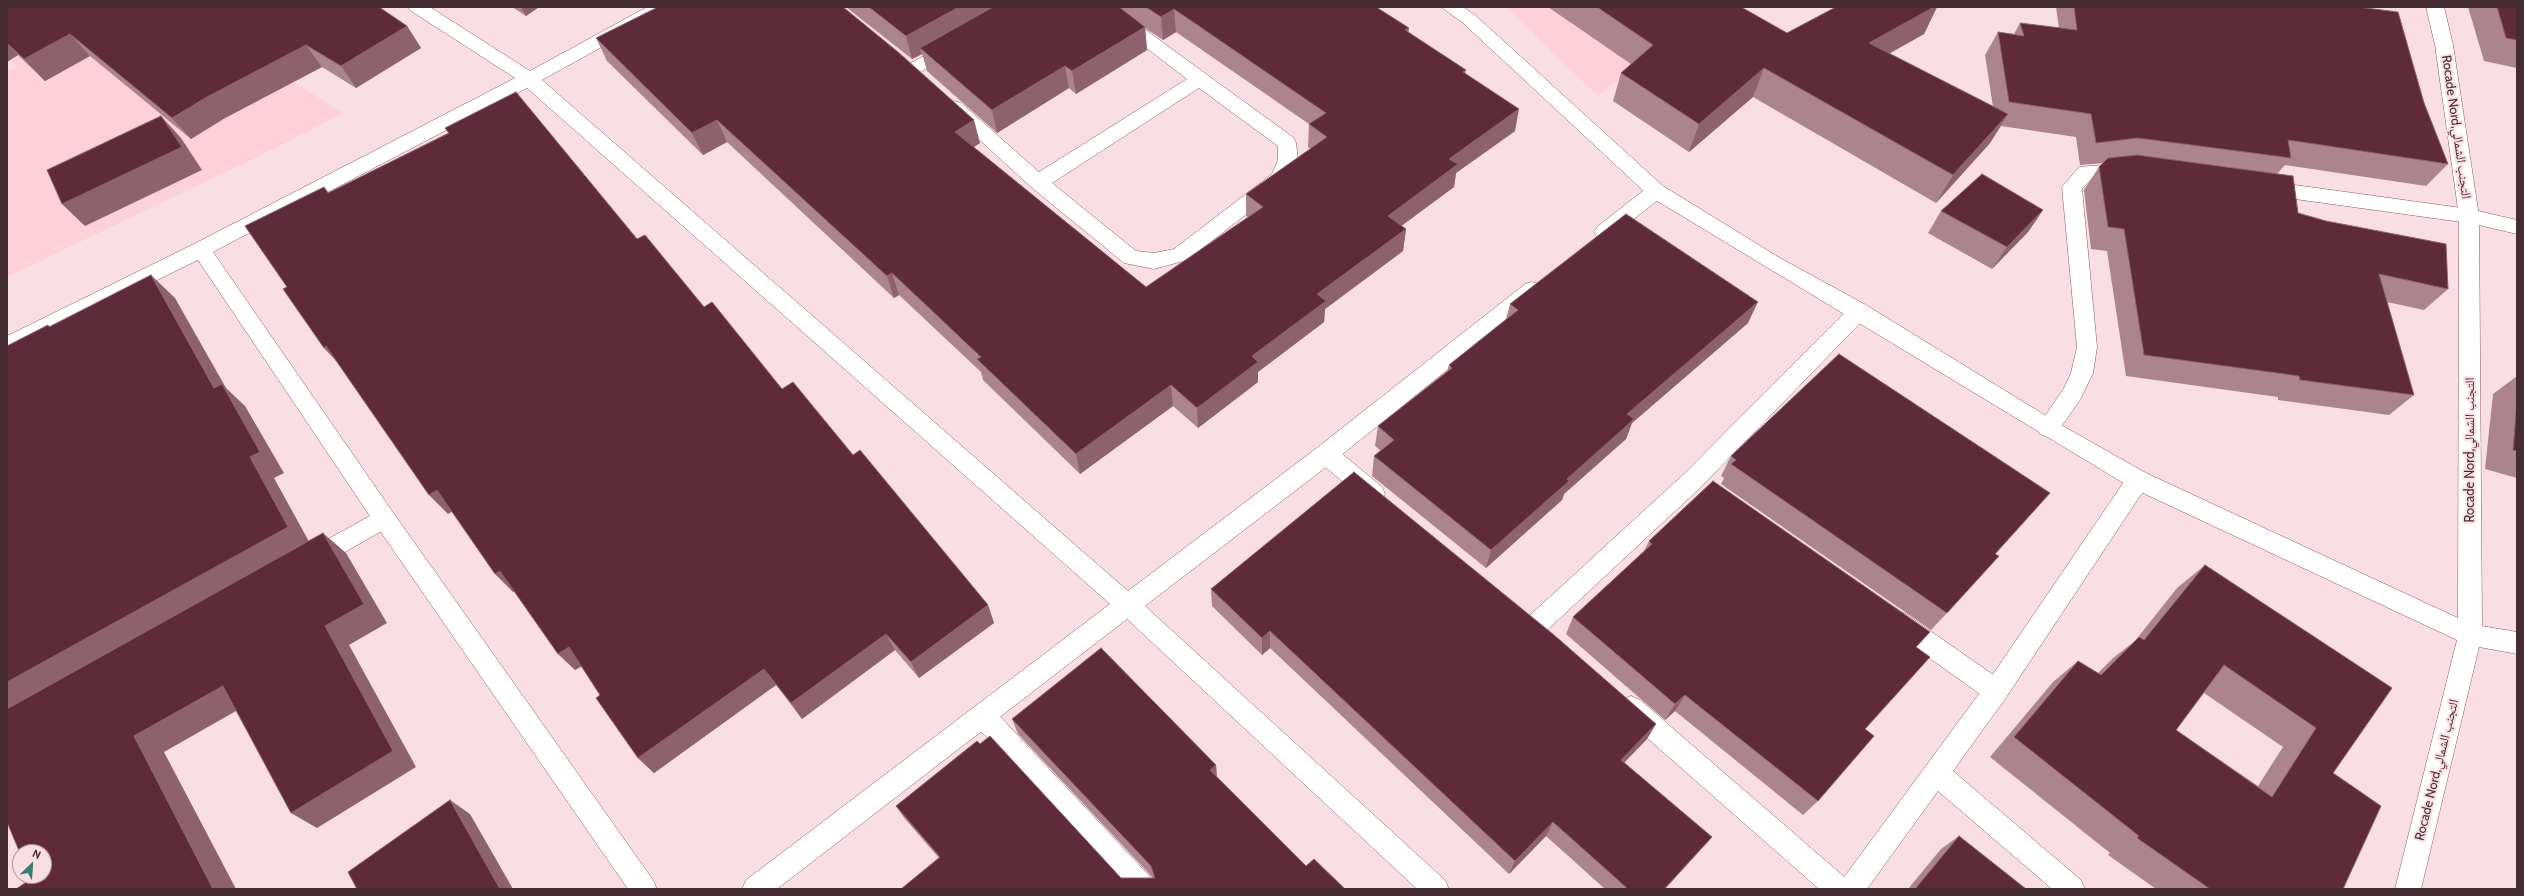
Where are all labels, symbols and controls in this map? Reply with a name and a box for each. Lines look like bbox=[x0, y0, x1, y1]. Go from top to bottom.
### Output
street label: Rocade Nord,التجنب الشمالي bbox=[2438, 54, 2474, 200]
street label: Rocade Nord,التجنب الشمالي bbox=[2462, 377, 2478, 523]
street label: Rocade Nord,التجنب الشمالي bbox=[2412, 698, 2462, 842]
north arrow bbox=[12, 844, 52, 884]
text: N bbox=[30, 846, 43, 862]

